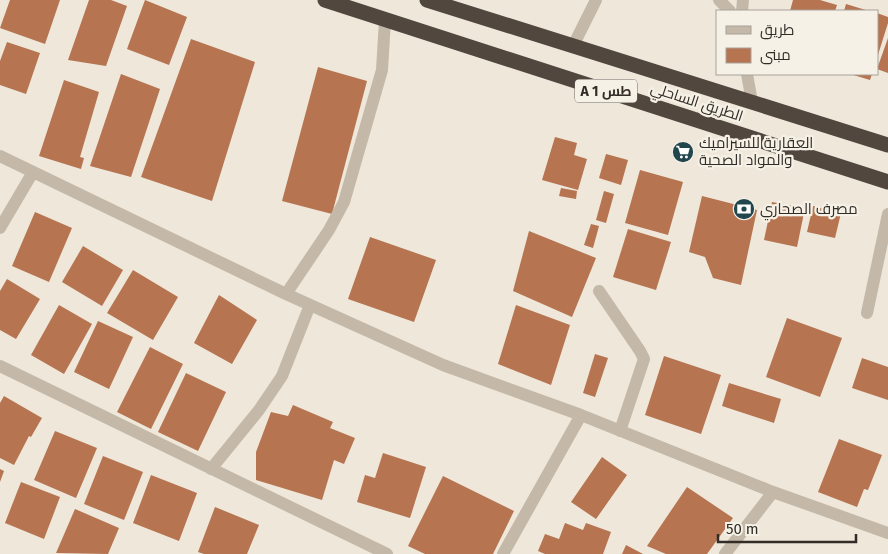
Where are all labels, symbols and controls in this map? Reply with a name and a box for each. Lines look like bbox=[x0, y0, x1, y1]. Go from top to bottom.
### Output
legend bbox=[716, 10, 878, 75]
text: طريق bbox=[760, 21, 794, 40]
text: مبنى bbox=[760, 46, 791, 65]
street label: الطريق الساحلي bbox=[648, 79, 745, 128]
road number: A 1 طس bbox=[575, 80, 637, 102]
place label: العقارية للسيراميك والمواد الصحية bbox=[699, 134, 813, 169]
supermarket icon: العقارية للسيراميك والمواد الصحية bbox=[671, 140, 695, 164]
bank icon: مصرف الصحاري bbox=[732, 197, 756, 221]
place label: مصرف الصحاري bbox=[760, 200, 858, 221]
scale bar bbox=[718, 512, 856, 544]
text: 50 m bbox=[726, 520, 759, 538]

